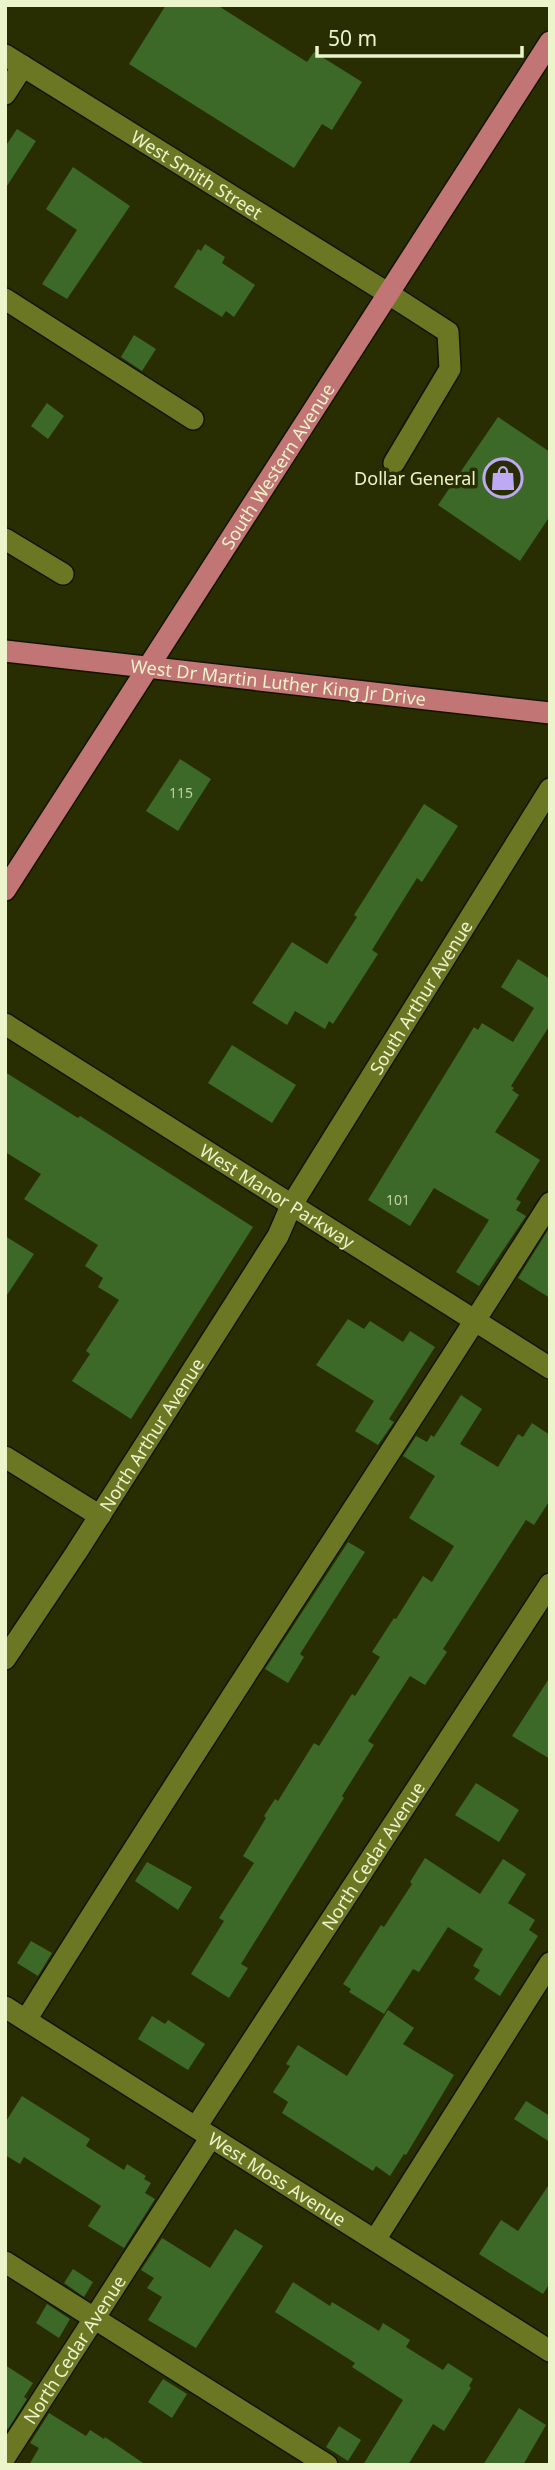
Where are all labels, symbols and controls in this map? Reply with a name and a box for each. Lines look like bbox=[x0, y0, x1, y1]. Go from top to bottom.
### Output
scale bar bbox=[317, 14, 522, 58]
text: 50 m bbox=[328, 24, 377, 52]
street label: West Smith Street bbox=[127, 125, 267, 225]
street label: South Western Avenue bbox=[215, 379, 340, 553]
shop icon: Dollar General bbox=[482, 457, 524, 499]
place label: Dollar General bbox=[354, 466, 476, 490]
street label: West Dr Martin Luther King Jr Drive bbox=[129, 653, 427, 711]
house number: 115 bbox=[169, 783, 193, 802]
street label: South Arthur Avenue bbox=[364, 916, 478, 1079]
street label: West Manor Parkway bbox=[195, 1138, 360, 1254]
house number: 101 bbox=[386, 1190, 410, 1209]
street label: North Arthur Avenue bbox=[94, 1353, 209, 1516]
street label: North Cedar Avenue bbox=[316, 1777, 430, 1934]
street label: West Moss Avenue bbox=[204, 2126, 351, 2231]
street label: North Cedar Avenue bbox=[18, 2270, 131, 2428]

